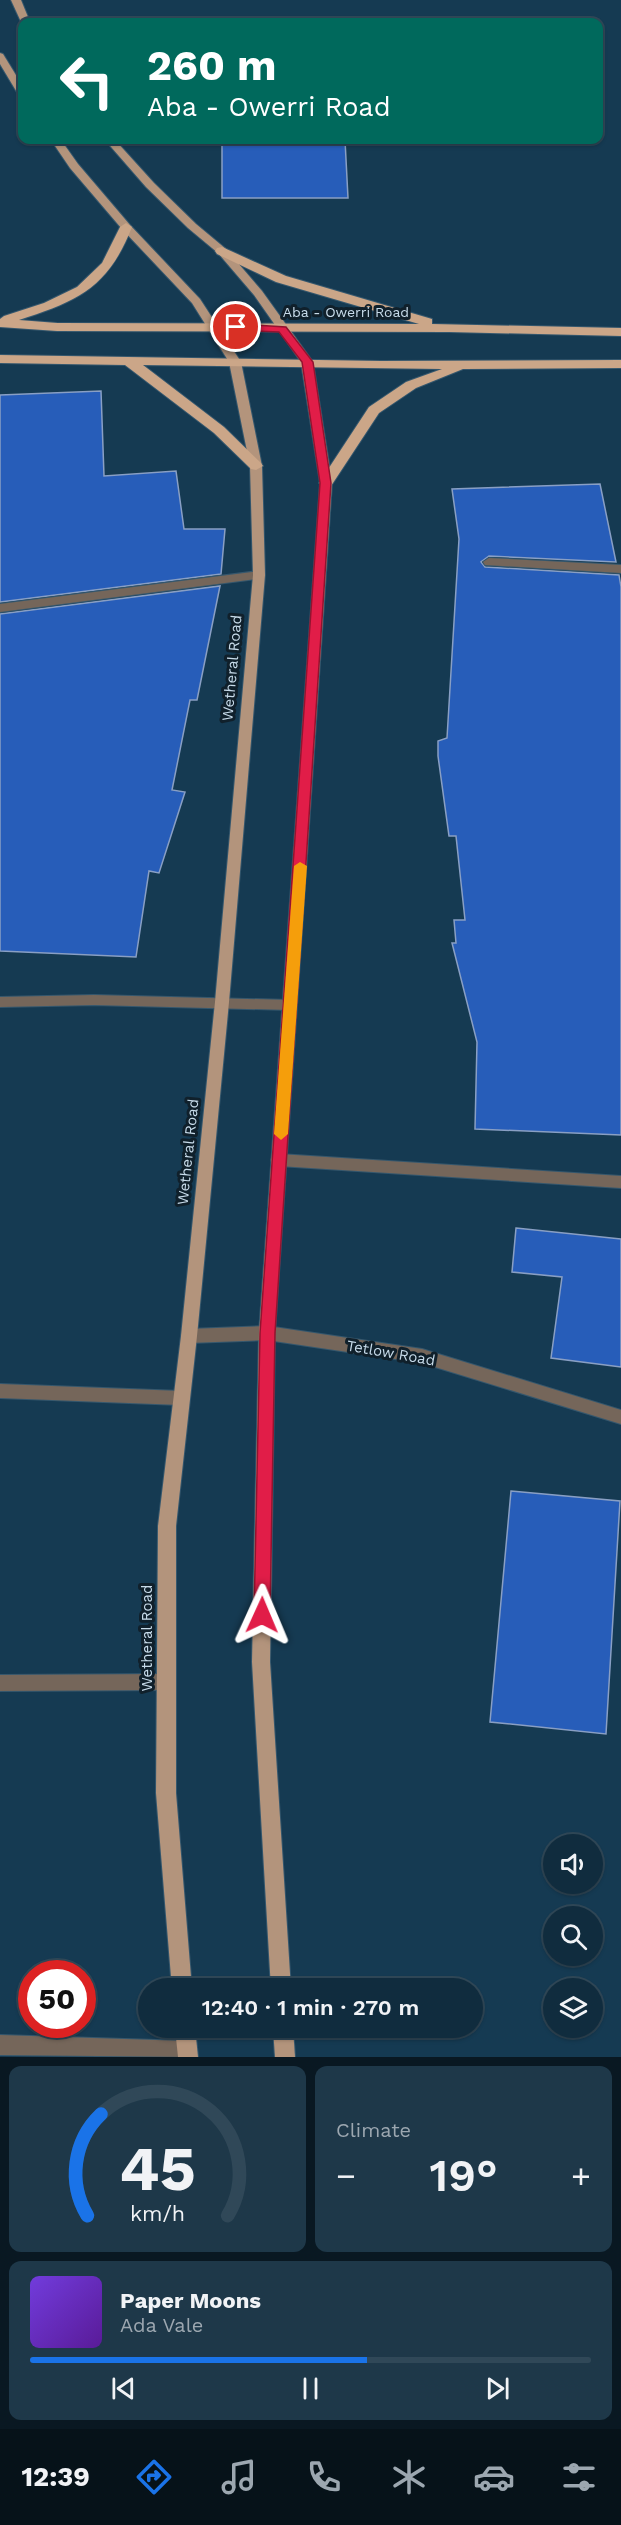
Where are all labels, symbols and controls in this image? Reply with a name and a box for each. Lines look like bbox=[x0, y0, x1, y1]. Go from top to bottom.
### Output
text: 260 m bbox=[147, 41, 277, 90]
icon: left bbox=[48, 42, 126, 120]
text: Aba - Owerri Road bbox=[147, 91, 391, 123]
pin bbox=[210, 301, 261, 352]
street label: Aba - Owerri Road bbox=[283, 304, 409, 320]
icon: arrive bbox=[219, 310, 252, 343]
street label: Wetheral Road bbox=[218, 614, 246, 722]
street label: Wetheral Road bbox=[173, 1098, 203, 1206]
street label: Tetlow Road bbox=[345, 1336, 437, 1370]
position arrow bbox=[230, 1583, 294, 1647]
street label: Wetheral Road bbox=[138, 1585, 156, 1691]
map controls bbox=[543, 1834, 603, 2038]
button: sound bbox=[543, 1834, 603, 1894]
button: search bbox=[543, 1906, 603, 1966]
speed limit sign: 50 bbox=[18, 1960, 96, 2038]
button: layers bbox=[543, 1978, 603, 2038]
text: 12:40 · 1 min · 270 m bbox=[202, 1995, 419, 2020]
text: Climate bbox=[336, 2118, 411, 2142]
text: 45 bbox=[119, 2132, 196, 2205]
text: 19° bbox=[429, 2149, 498, 2202]
text: − bbox=[336, 2156, 356, 2195]
text: + bbox=[571, 2156, 591, 2195]
text: km/h bbox=[130, 2201, 185, 2226]
text: Paper Moons bbox=[120, 2288, 261, 2313]
text: Ada Vale bbox=[120, 2313, 203, 2337]
icon: previous bbox=[107, 2372, 140, 2405]
icon: pause bbox=[294, 2372, 327, 2405]
icon: next bbox=[481, 2372, 514, 2405]
icon: directions bbox=[133, 2456, 175, 2498]
icon: music bbox=[218, 2456, 260, 2498]
icon: phone bbox=[303, 2456, 345, 2498]
icon: climate bbox=[388, 2456, 430, 2498]
icon: car bbox=[473, 2456, 515, 2498]
icon: filters bbox=[558, 2456, 600, 2498]
text: 12:39 bbox=[21, 2461, 90, 2493]

